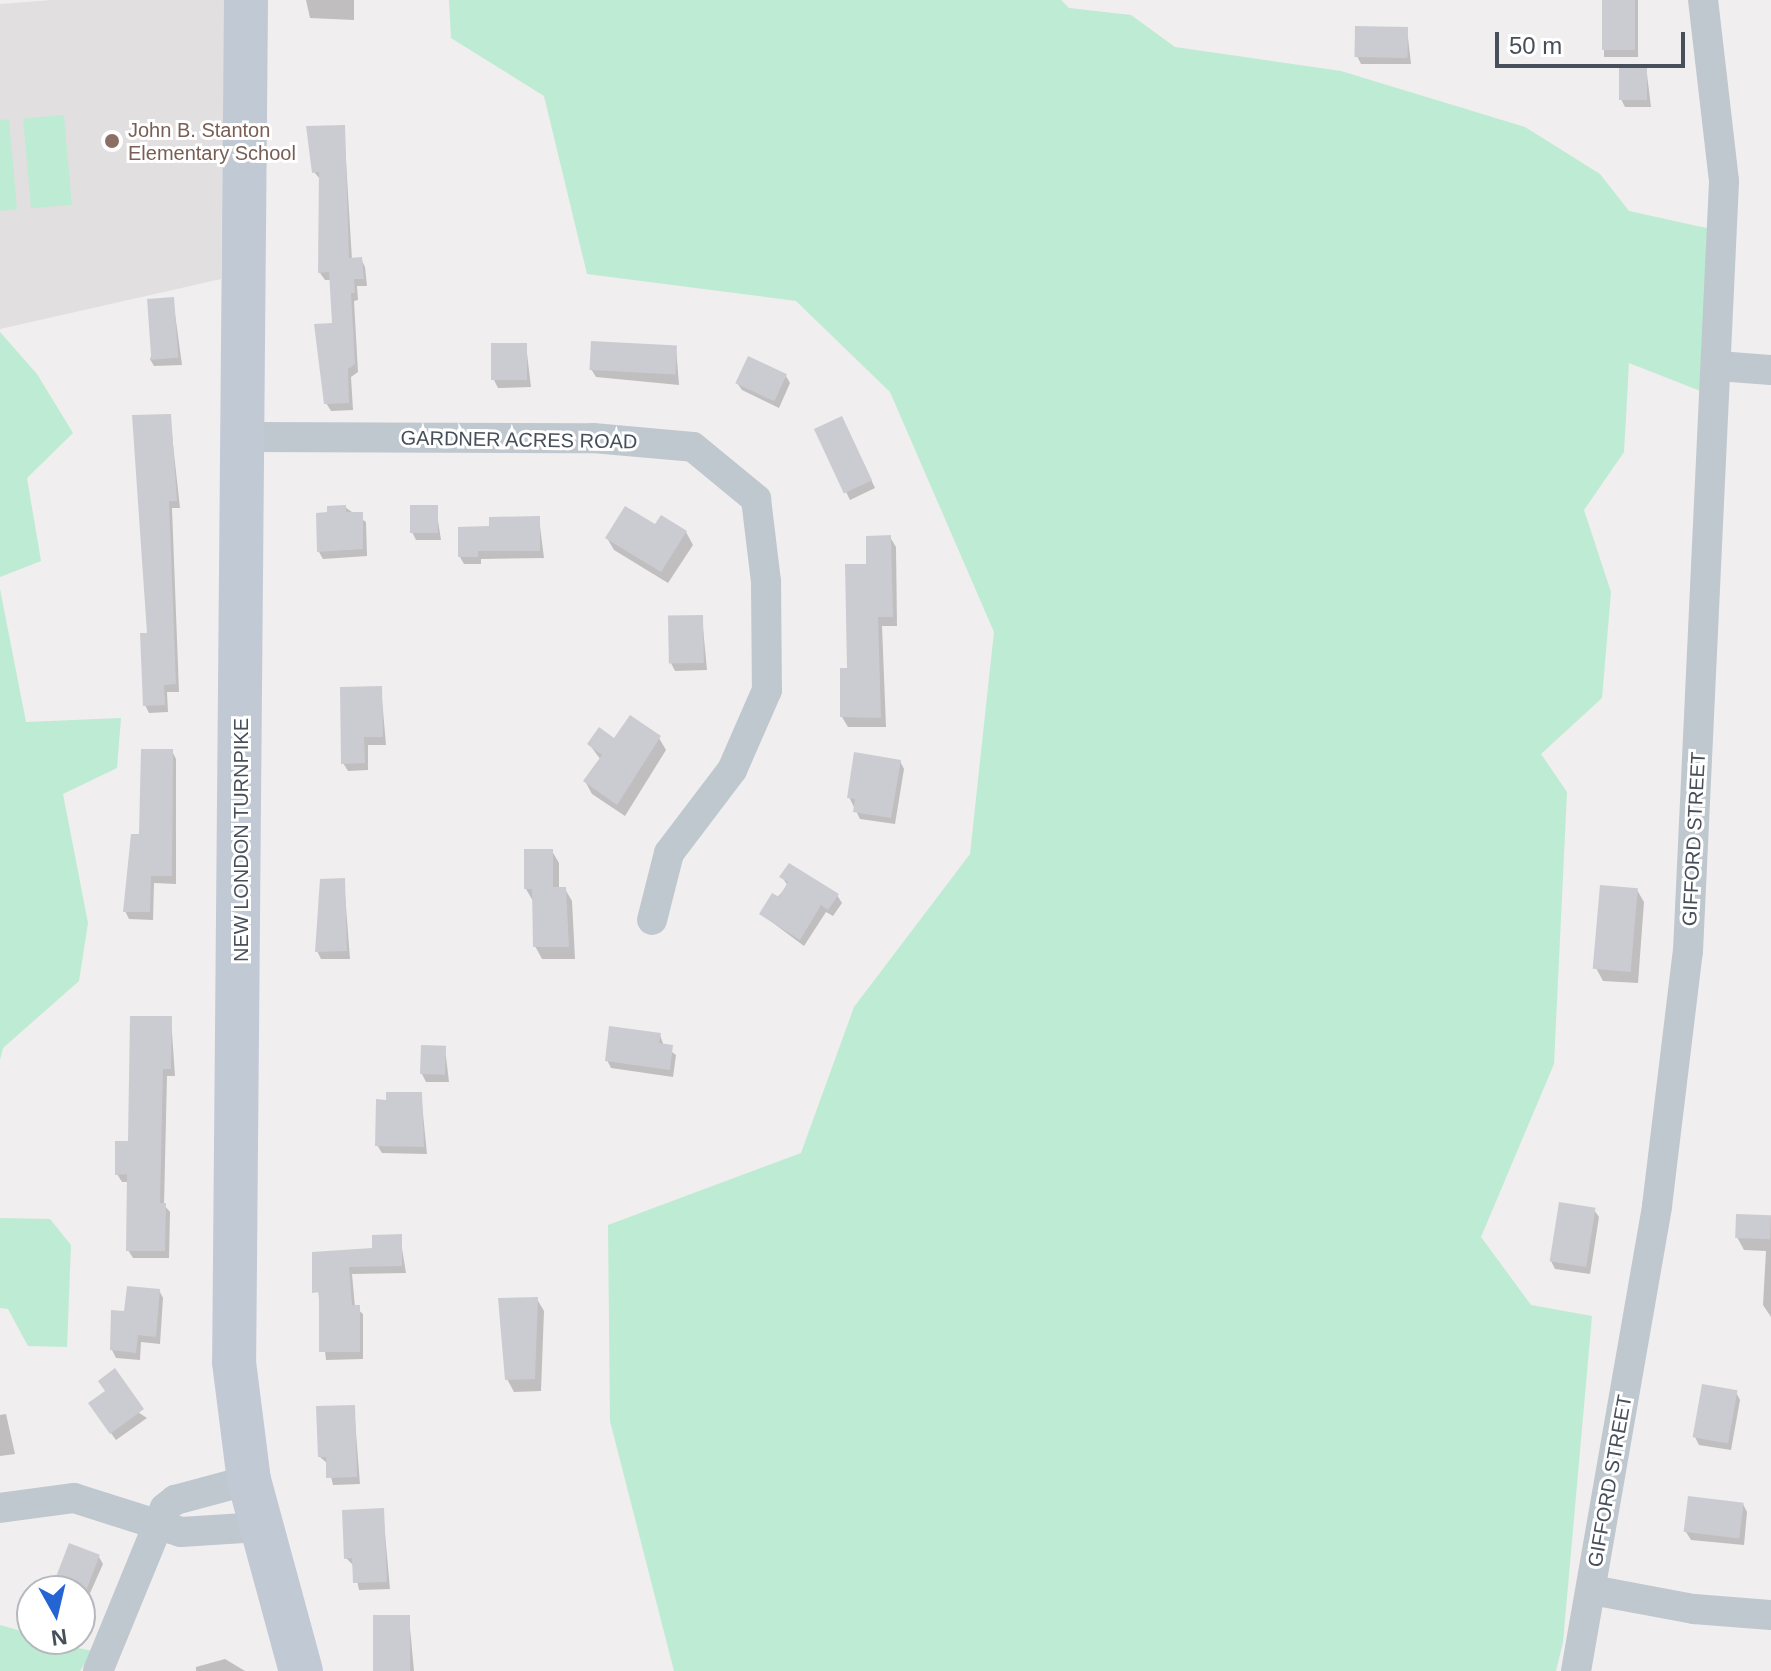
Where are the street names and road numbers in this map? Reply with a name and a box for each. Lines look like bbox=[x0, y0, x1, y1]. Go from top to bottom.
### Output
street label: GARDNER ACRES ROAD bbox=[400, 426, 638, 454]
street label: NEW LONDON TURNPIKE bbox=[229, 718, 253, 962]
street label: GIFFORD STREET bbox=[1677, 751, 1711, 927]
street label: GIFFORD STREET bbox=[1583, 1393, 1637, 1569]

